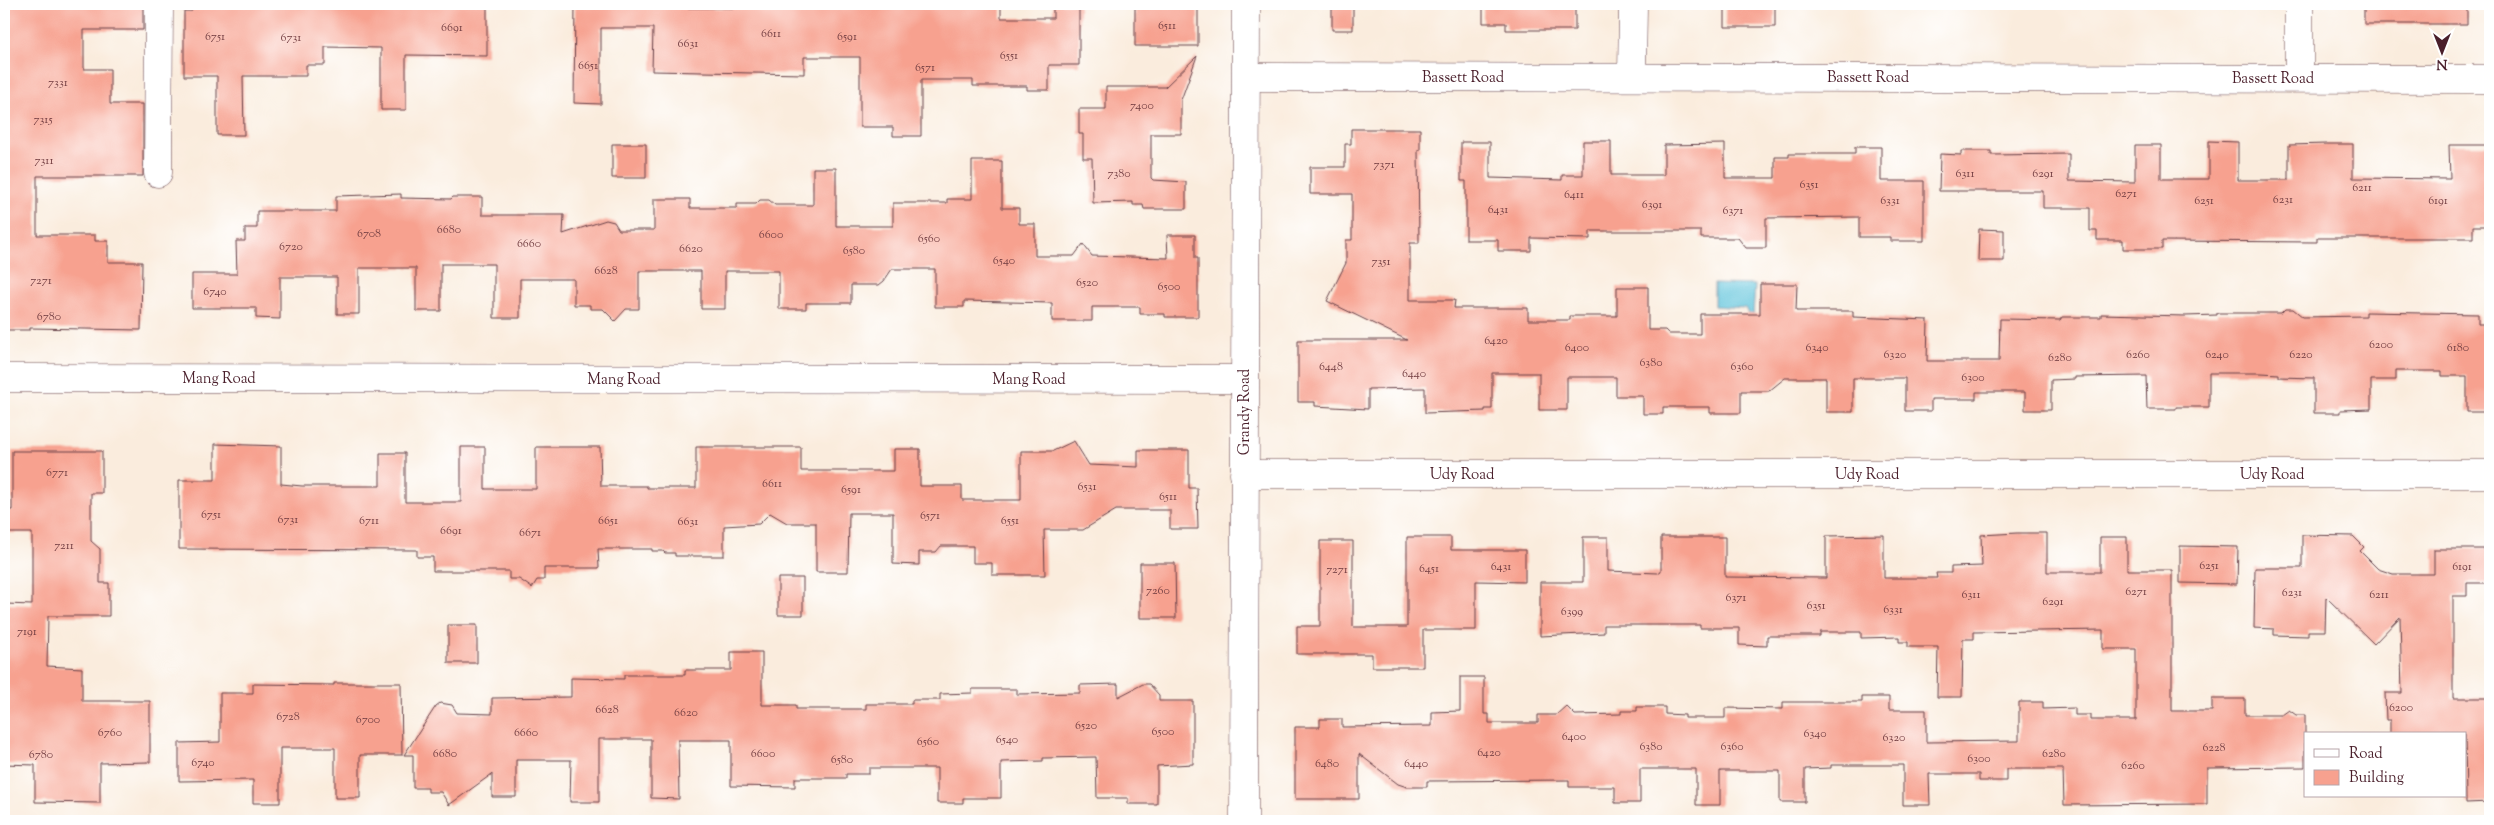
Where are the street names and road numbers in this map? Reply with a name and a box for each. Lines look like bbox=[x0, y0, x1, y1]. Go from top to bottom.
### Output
street label: Bassett Road bbox=[1422, 68, 1505, 89]
street label: Bassett Road bbox=[1827, 68, 1910, 89]
street label: Bassett Road bbox=[2232, 69, 2315, 90]
street label: Grandy Road bbox=[1235, 368, 1256, 455]
street label: Mang Road bbox=[182, 369, 256, 390]
street label: Mang Road bbox=[587, 370, 661, 391]
street label: Mang Road bbox=[992, 370, 1066, 391]
street label: Udy Road bbox=[1430, 465, 1495, 486]
street label: Udy Road bbox=[1835, 465, 1900, 486]
street label: Udy Road bbox=[2240, 465, 2305, 486]

